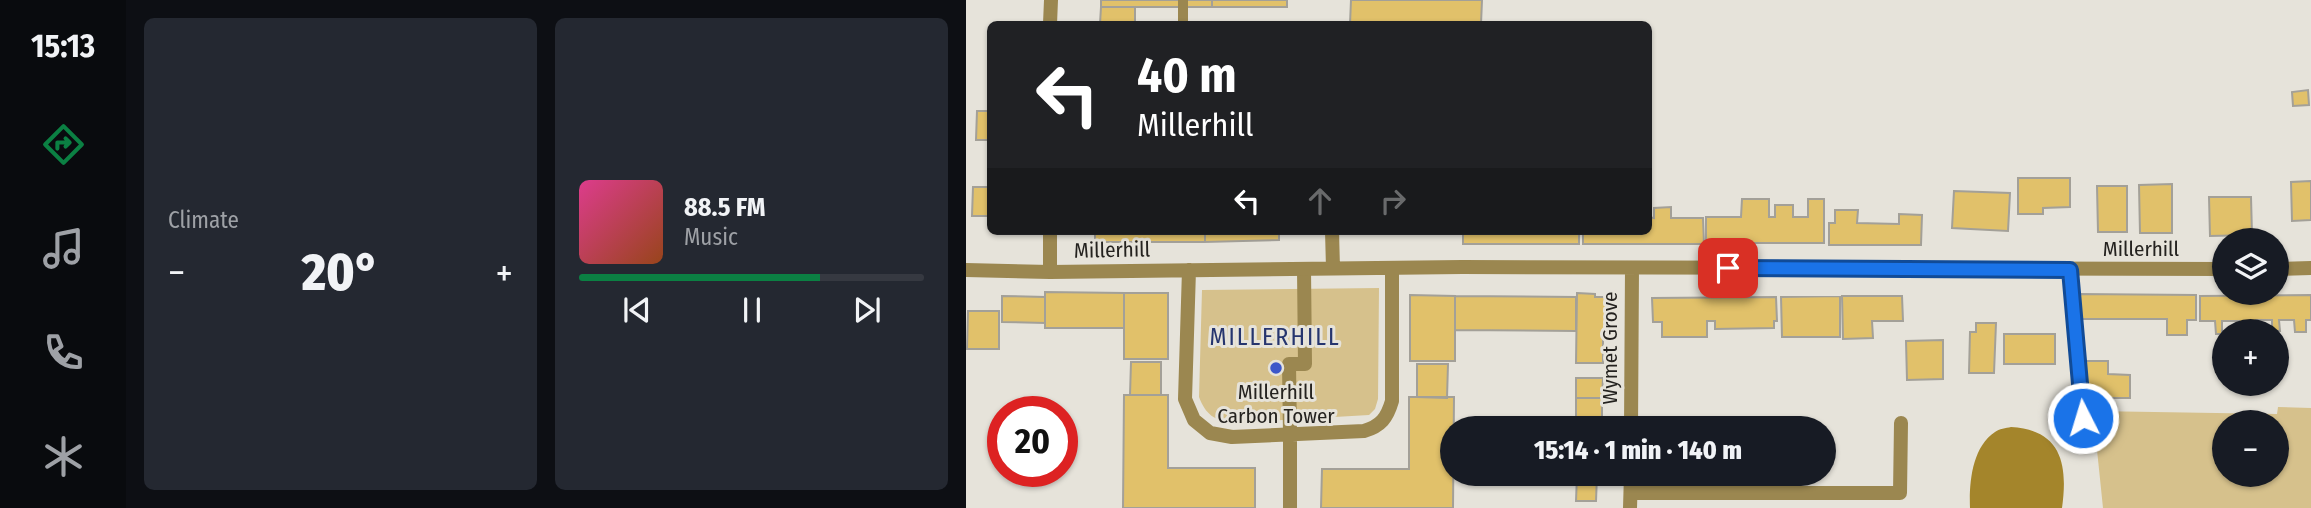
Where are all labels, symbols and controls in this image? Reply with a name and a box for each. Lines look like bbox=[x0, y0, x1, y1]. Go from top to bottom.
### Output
text: 15:13 bbox=[31, 27, 95, 65]
text: 40 m bbox=[1137, 46, 1237, 105]
icon: left bbox=[1022, 49, 1113, 140]
text: Millerhill bbox=[1137, 106, 1253, 144]
icon: directions bbox=[39, 120, 88, 169]
icon: left bbox=[1228, 182, 1266, 220]
icon: ahead bbox=[1301, 182, 1339, 220]
icon: right bbox=[1374, 182, 1412, 220]
text: 88.5 FM bbox=[684, 192, 765, 223]
text: Climate bbox=[168, 206, 239, 234]
text: Music bbox=[684, 223, 738, 251]
icon: music bbox=[39, 224, 88, 273]
map controls bbox=[2212, 228, 2289, 487]
button: layers bbox=[2212, 228, 2289, 305]
street label: Millerhill bbox=[1074, 236, 1151, 264]
street label: Millerhill bbox=[2103, 236, 2180, 262]
pin bbox=[1698, 238, 1758, 298]
text: 20° bbox=[302, 241, 379, 304]
icon: arrive bbox=[1709, 249, 1747, 287]
text: − bbox=[168, 250, 185, 296]
text: + bbox=[496, 250, 513, 296]
icon: previous bbox=[618, 291, 656, 329]
icon: pause bbox=[733, 291, 771, 329]
icon: next bbox=[848, 291, 886, 329]
street label: Wymet Grove bbox=[1597, 292, 1623, 404]
button: + bbox=[2212, 319, 2289, 396]
district label: MILLERHILL bbox=[1209, 323, 1341, 351]
icon: phone bbox=[39, 328, 88, 377]
marker: Millerhill Carbon Tower bbox=[1268, 360, 1284, 376]
place label: Millerhill Carbon Tower bbox=[1217, 379, 1335, 429]
position arrow bbox=[2046, 381, 2120, 455]
speed limit sign: 20 bbox=[987, 396, 1078, 487]
button: − bbox=[2212, 410, 2289, 487]
icon: climate bbox=[39, 432, 88, 481]
text: 15:14 · 1 min · 140 m bbox=[1534, 435, 1742, 466]

